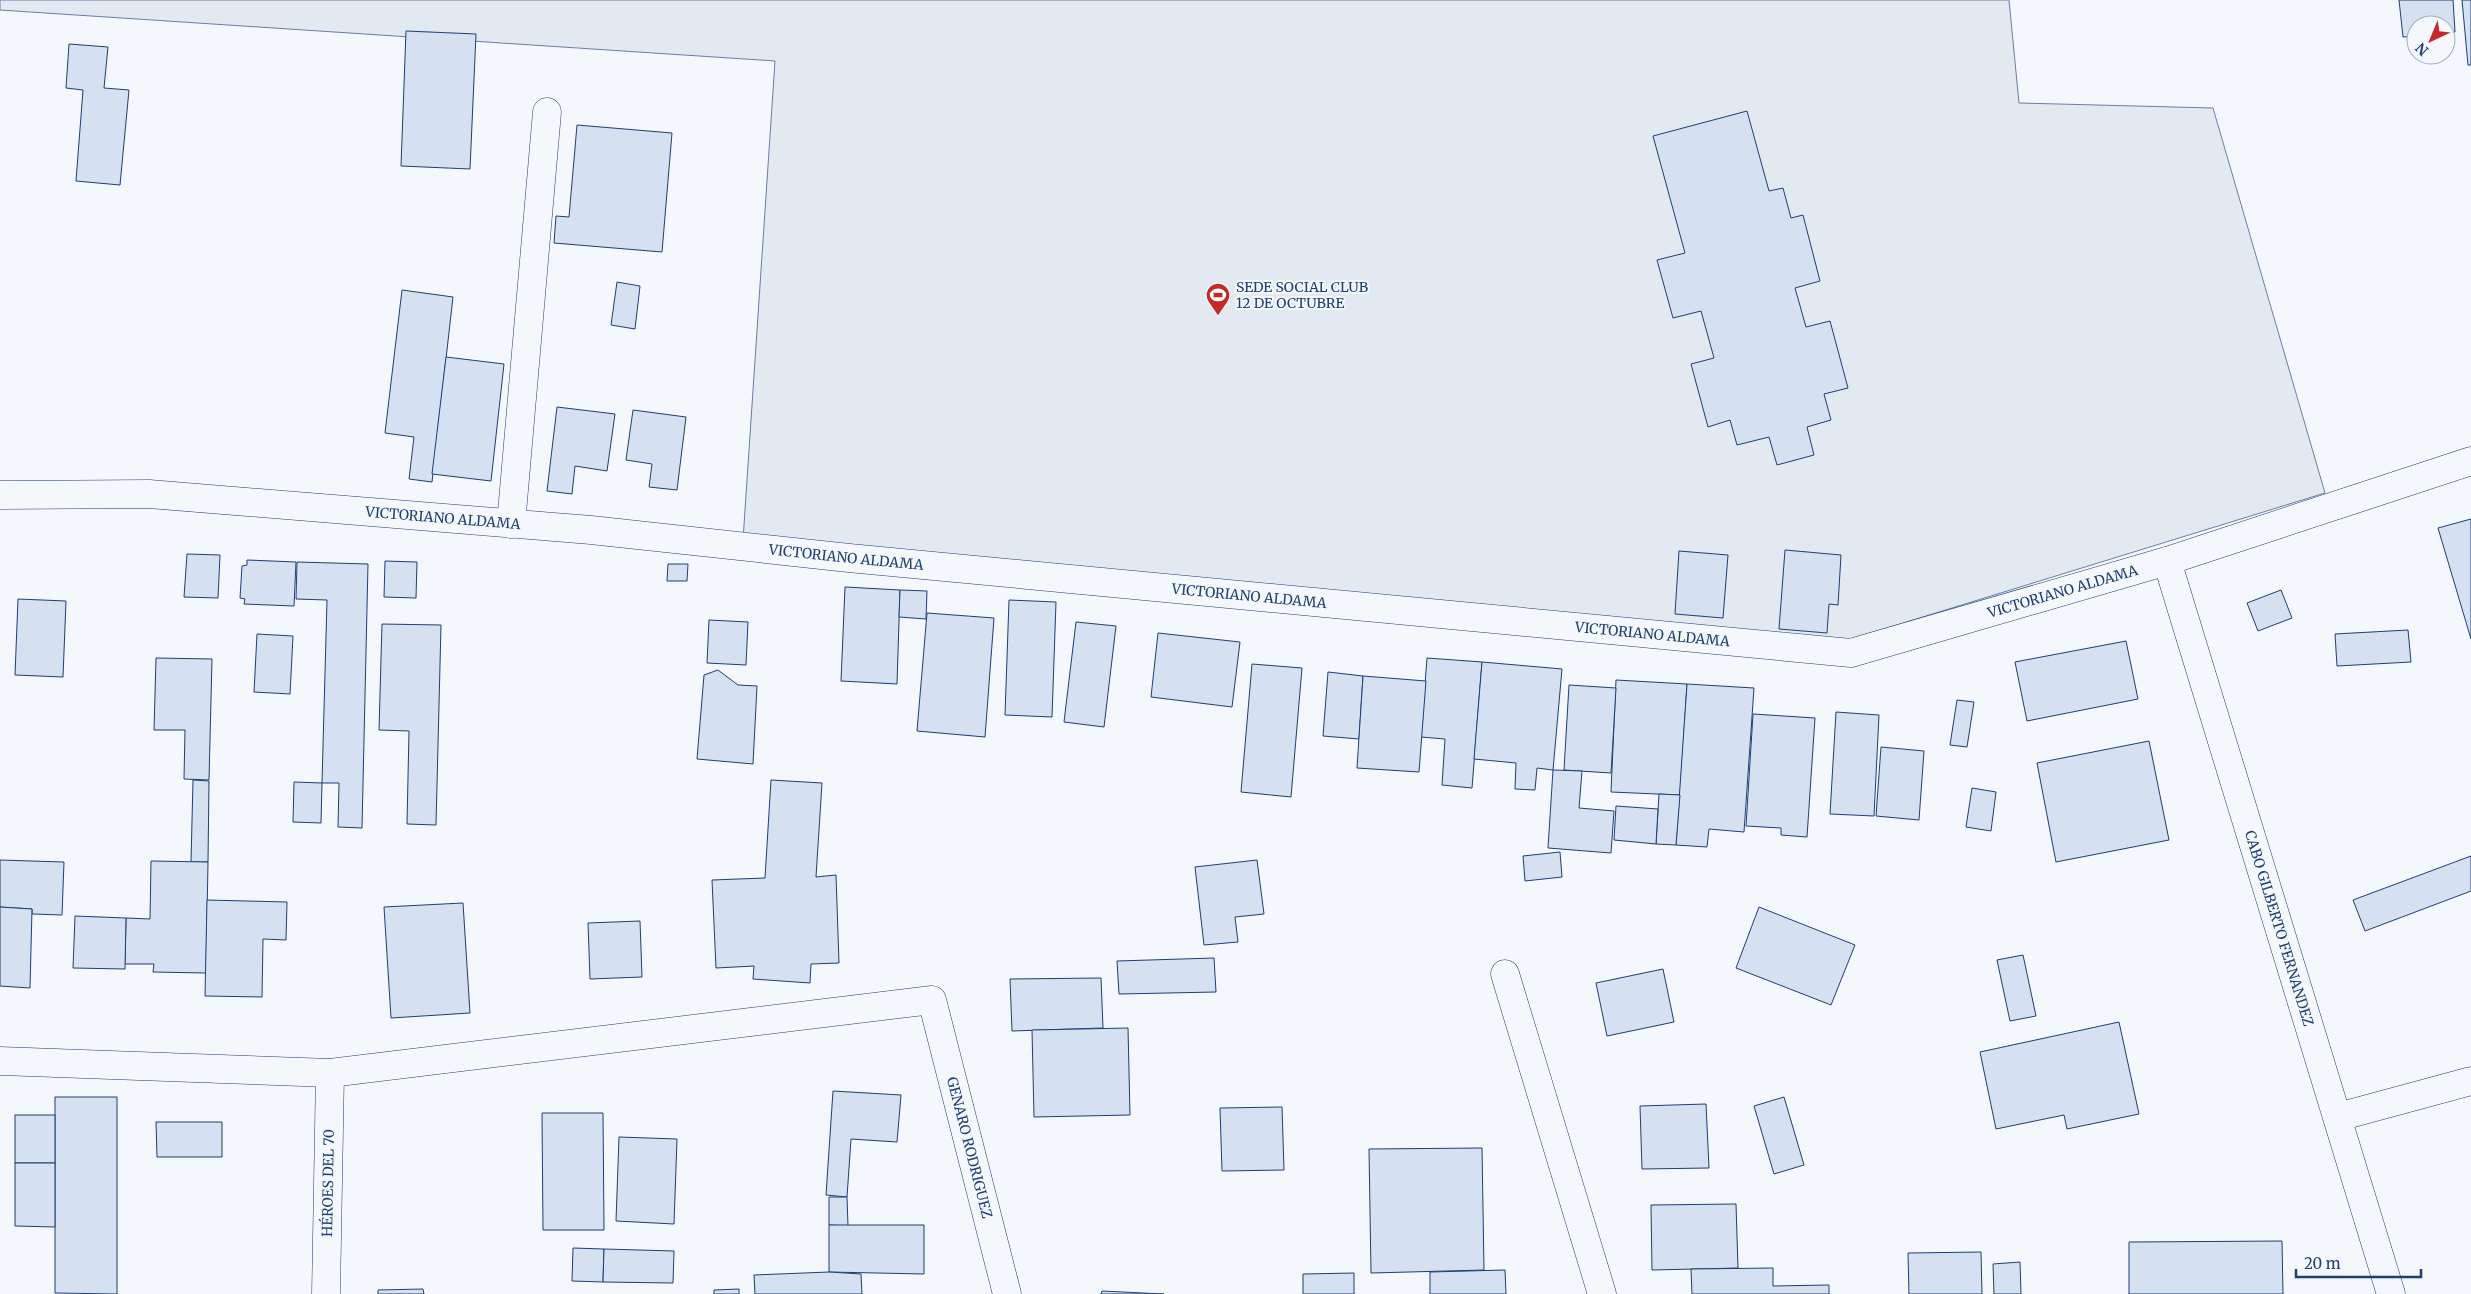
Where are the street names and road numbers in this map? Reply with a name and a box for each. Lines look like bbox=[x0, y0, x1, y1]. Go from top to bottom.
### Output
street label: VICTORIANO ALDAMA bbox=[364, 503, 521, 533]
street label: VICTORIANO ALDAMA bbox=[767, 540, 924, 574]
street label: VICTORIANO ALDAMA bbox=[1985, 561, 2140, 622]
street label: VICTORIANO ALDAMA bbox=[1170, 580, 1328, 612]
street label: VICTORIANO ALDAMA bbox=[1573, 618, 1731, 650]
street label: CABO GILBERTO FERNANDEZ bbox=[2241, 828, 2318, 1028]
street label: GENARO RODRIGUEZ bbox=[943, 1075, 996, 1220]
street label: HÉROES DEL 70 bbox=[318, 1129, 338, 1237]

